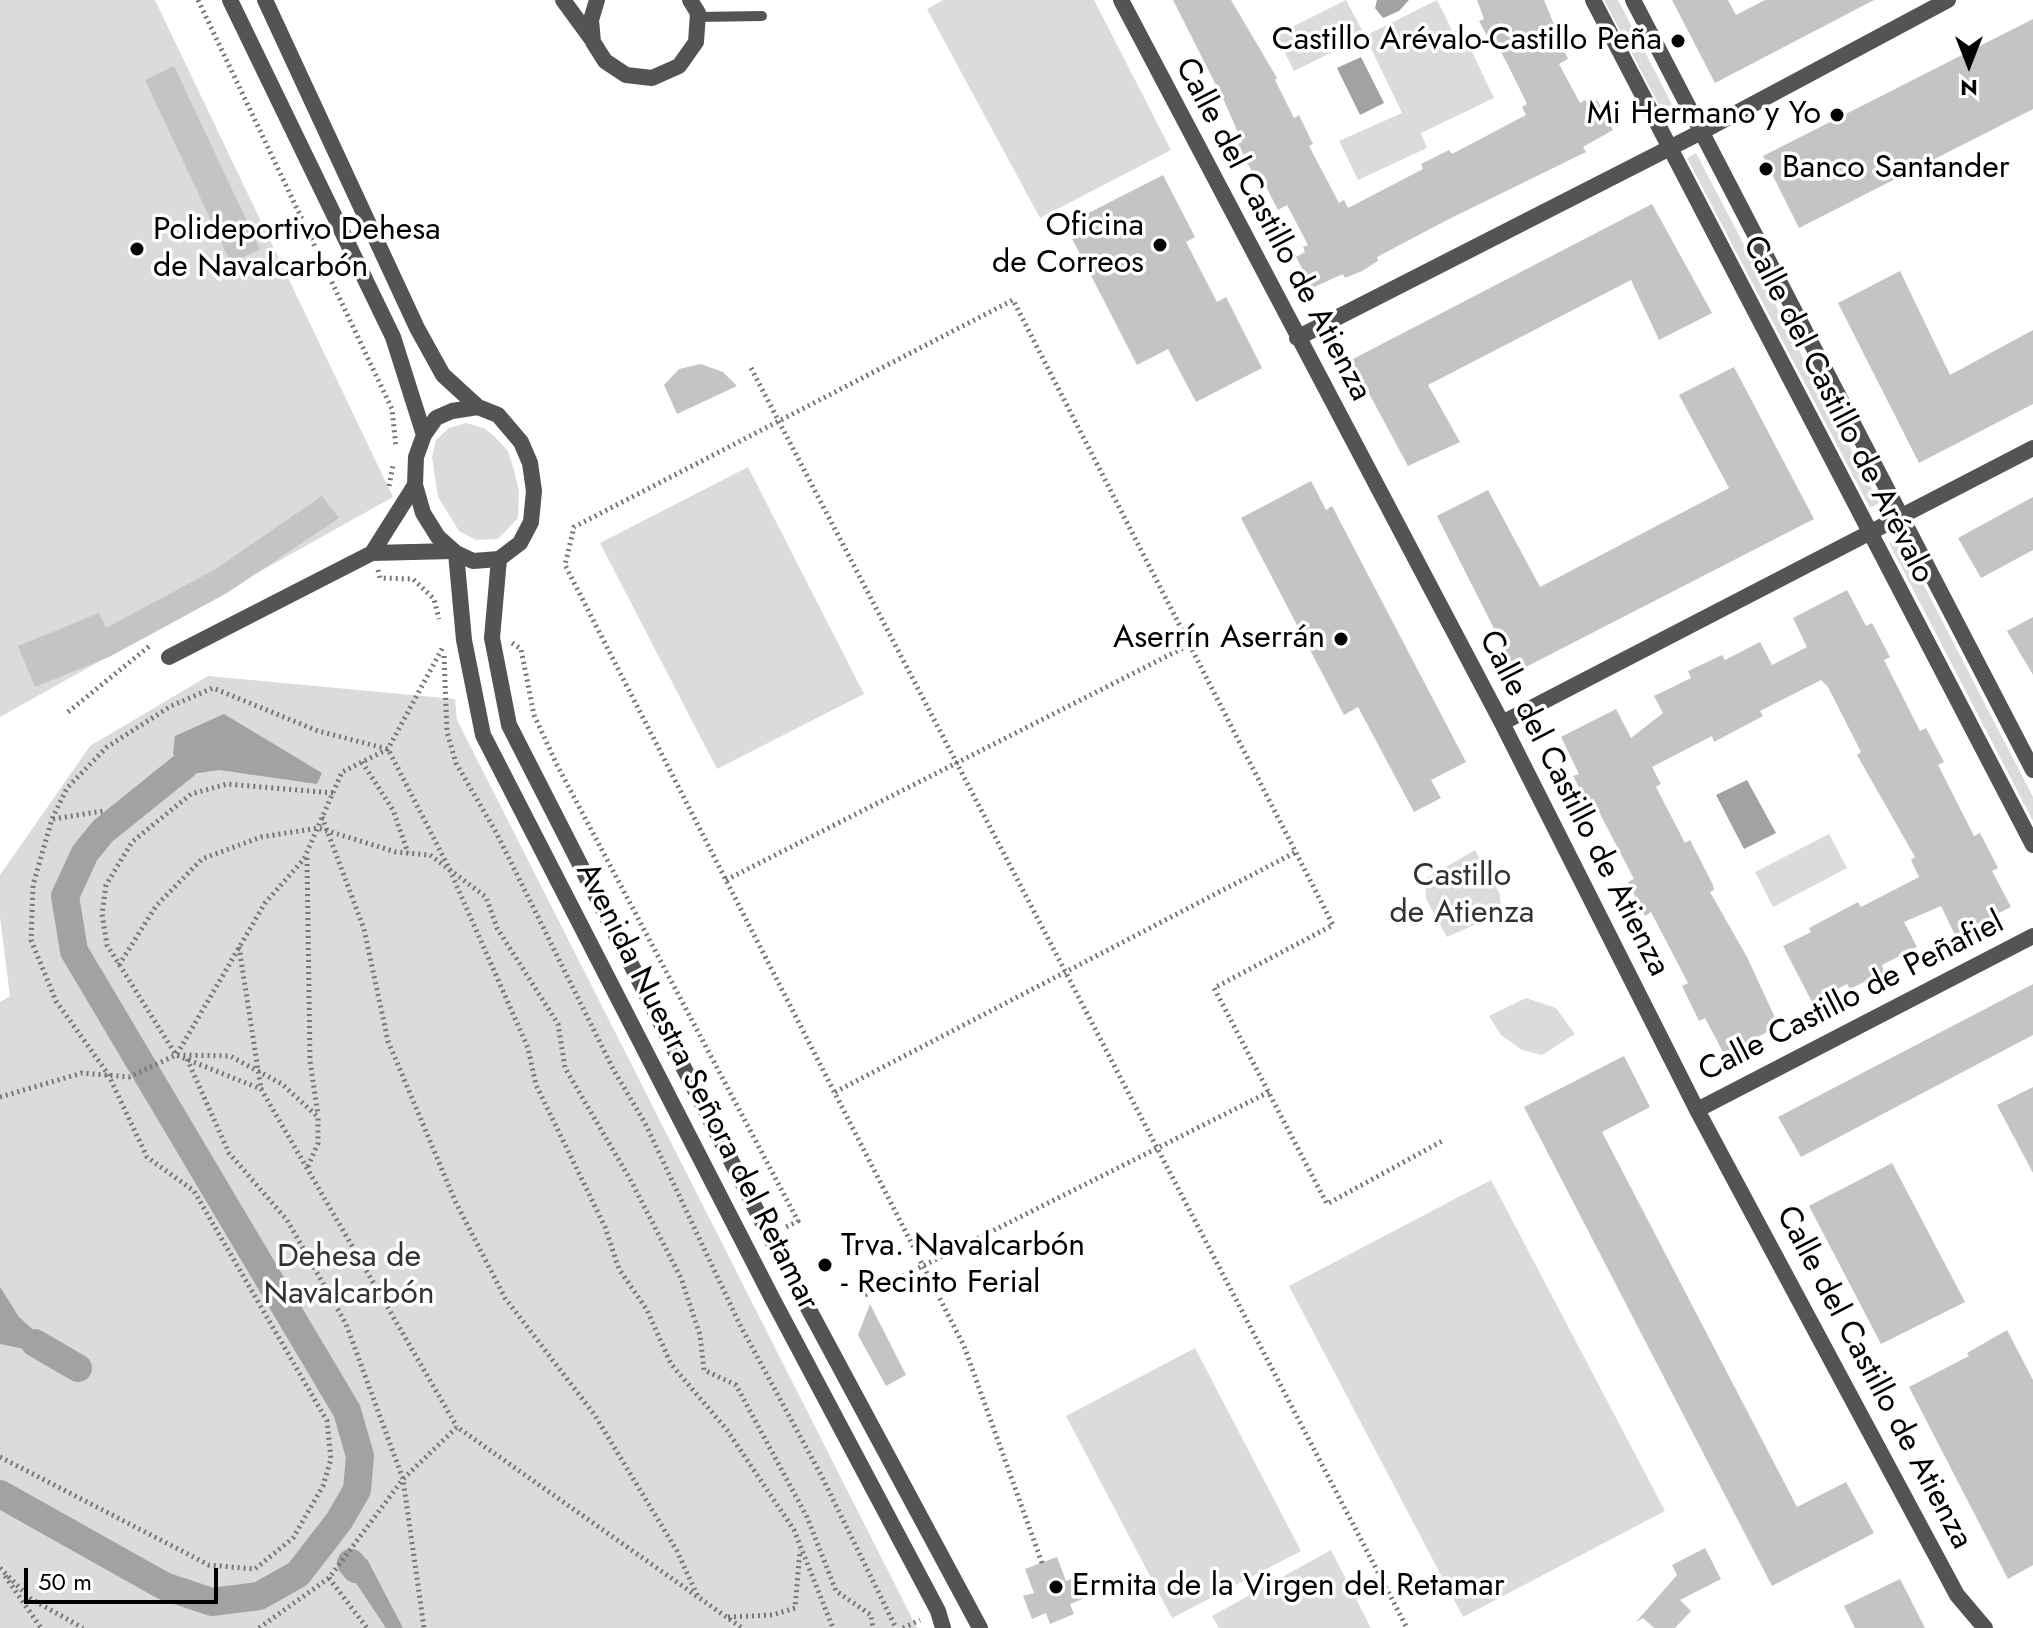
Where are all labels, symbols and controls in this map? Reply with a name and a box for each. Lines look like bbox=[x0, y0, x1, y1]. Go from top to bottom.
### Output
place label: Castillo Arévalo-Castillo Peña bbox=[1272, 22, 1662, 60]
north arrow bbox=[1929, 24, 2009, 104]
marker: Castillo Arévalo-Castillo Peña bbox=[1669, 32, 1687, 50]
street label: Calle del Castillo de Atienza bbox=[1165, 52, 1379, 408]
text: N bbox=[1960, 72, 1978, 104]
place label: Mi Hermano y Yo bbox=[1587, 96, 1821, 134]
marker: Mi Hermano y Yo bbox=[1828, 106, 1846, 124]
place label: Banco Santander bbox=[1782, 150, 2010, 188]
marker: Banco Santander bbox=[1757, 160, 1775, 178]
place label: Oficina de Correos bbox=[992, 208, 1144, 283]
place label: Polideportivo Dehesa de Navalcarbón bbox=[153, 212, 441, 287]
street label: Calle del Castillo de Arévalo bbox=[1733, 230, 1941, 590]
marker: Oficina de Correos bbox=[1151, 236, 1169, 254]
marker: Polideportivo Dehesa de Navalcarbón bbox=[128, 240, 146, 258]
place label: Aserrín Aserrán bbox=[1113, 620, 1325, 658]
street label: Calle del Castillo de Atienza bbox=[1469, 625, 1677, 983]
marker: Aserrín Aserrán bbox=[1332, 630, 1350, 648]
street label: Avenida Nuestra Señora del Retamar bbox=[566, 857, 826, 1317]
park label: Castillo de Atienza bbox=[1390, 858, 1534, 933]
street label: Calle Castillo de Peñafiel bbox=[1693, 904, 2011, 1092]
street label: Calle del Castillo de Atienza bbox=[1766, 1200, 1980, 1556]
place label: Trva. Navalcarbón - Recinto Ferial bbox=[841, 1228, 1085, 1303]
park label: Dehesa de Navalcarbón bbox=[263, 1239, 435, 1314]
marker: Trva. Navalcarbón - Recinto Ferial bbox=[816, 1256, 834, 1274]
scale bar bbox=[28, 1552, 222, 1602]
text: 50 m bbox=[38, 1564, 92, 1599]
place label: Ermita de la Virgen del Retamar bbox=[1072, 1568, 1505, 1606]
marker: Ermita de la Virgen del Retamar bbox=[1047, 1578, 1065, 1596]

